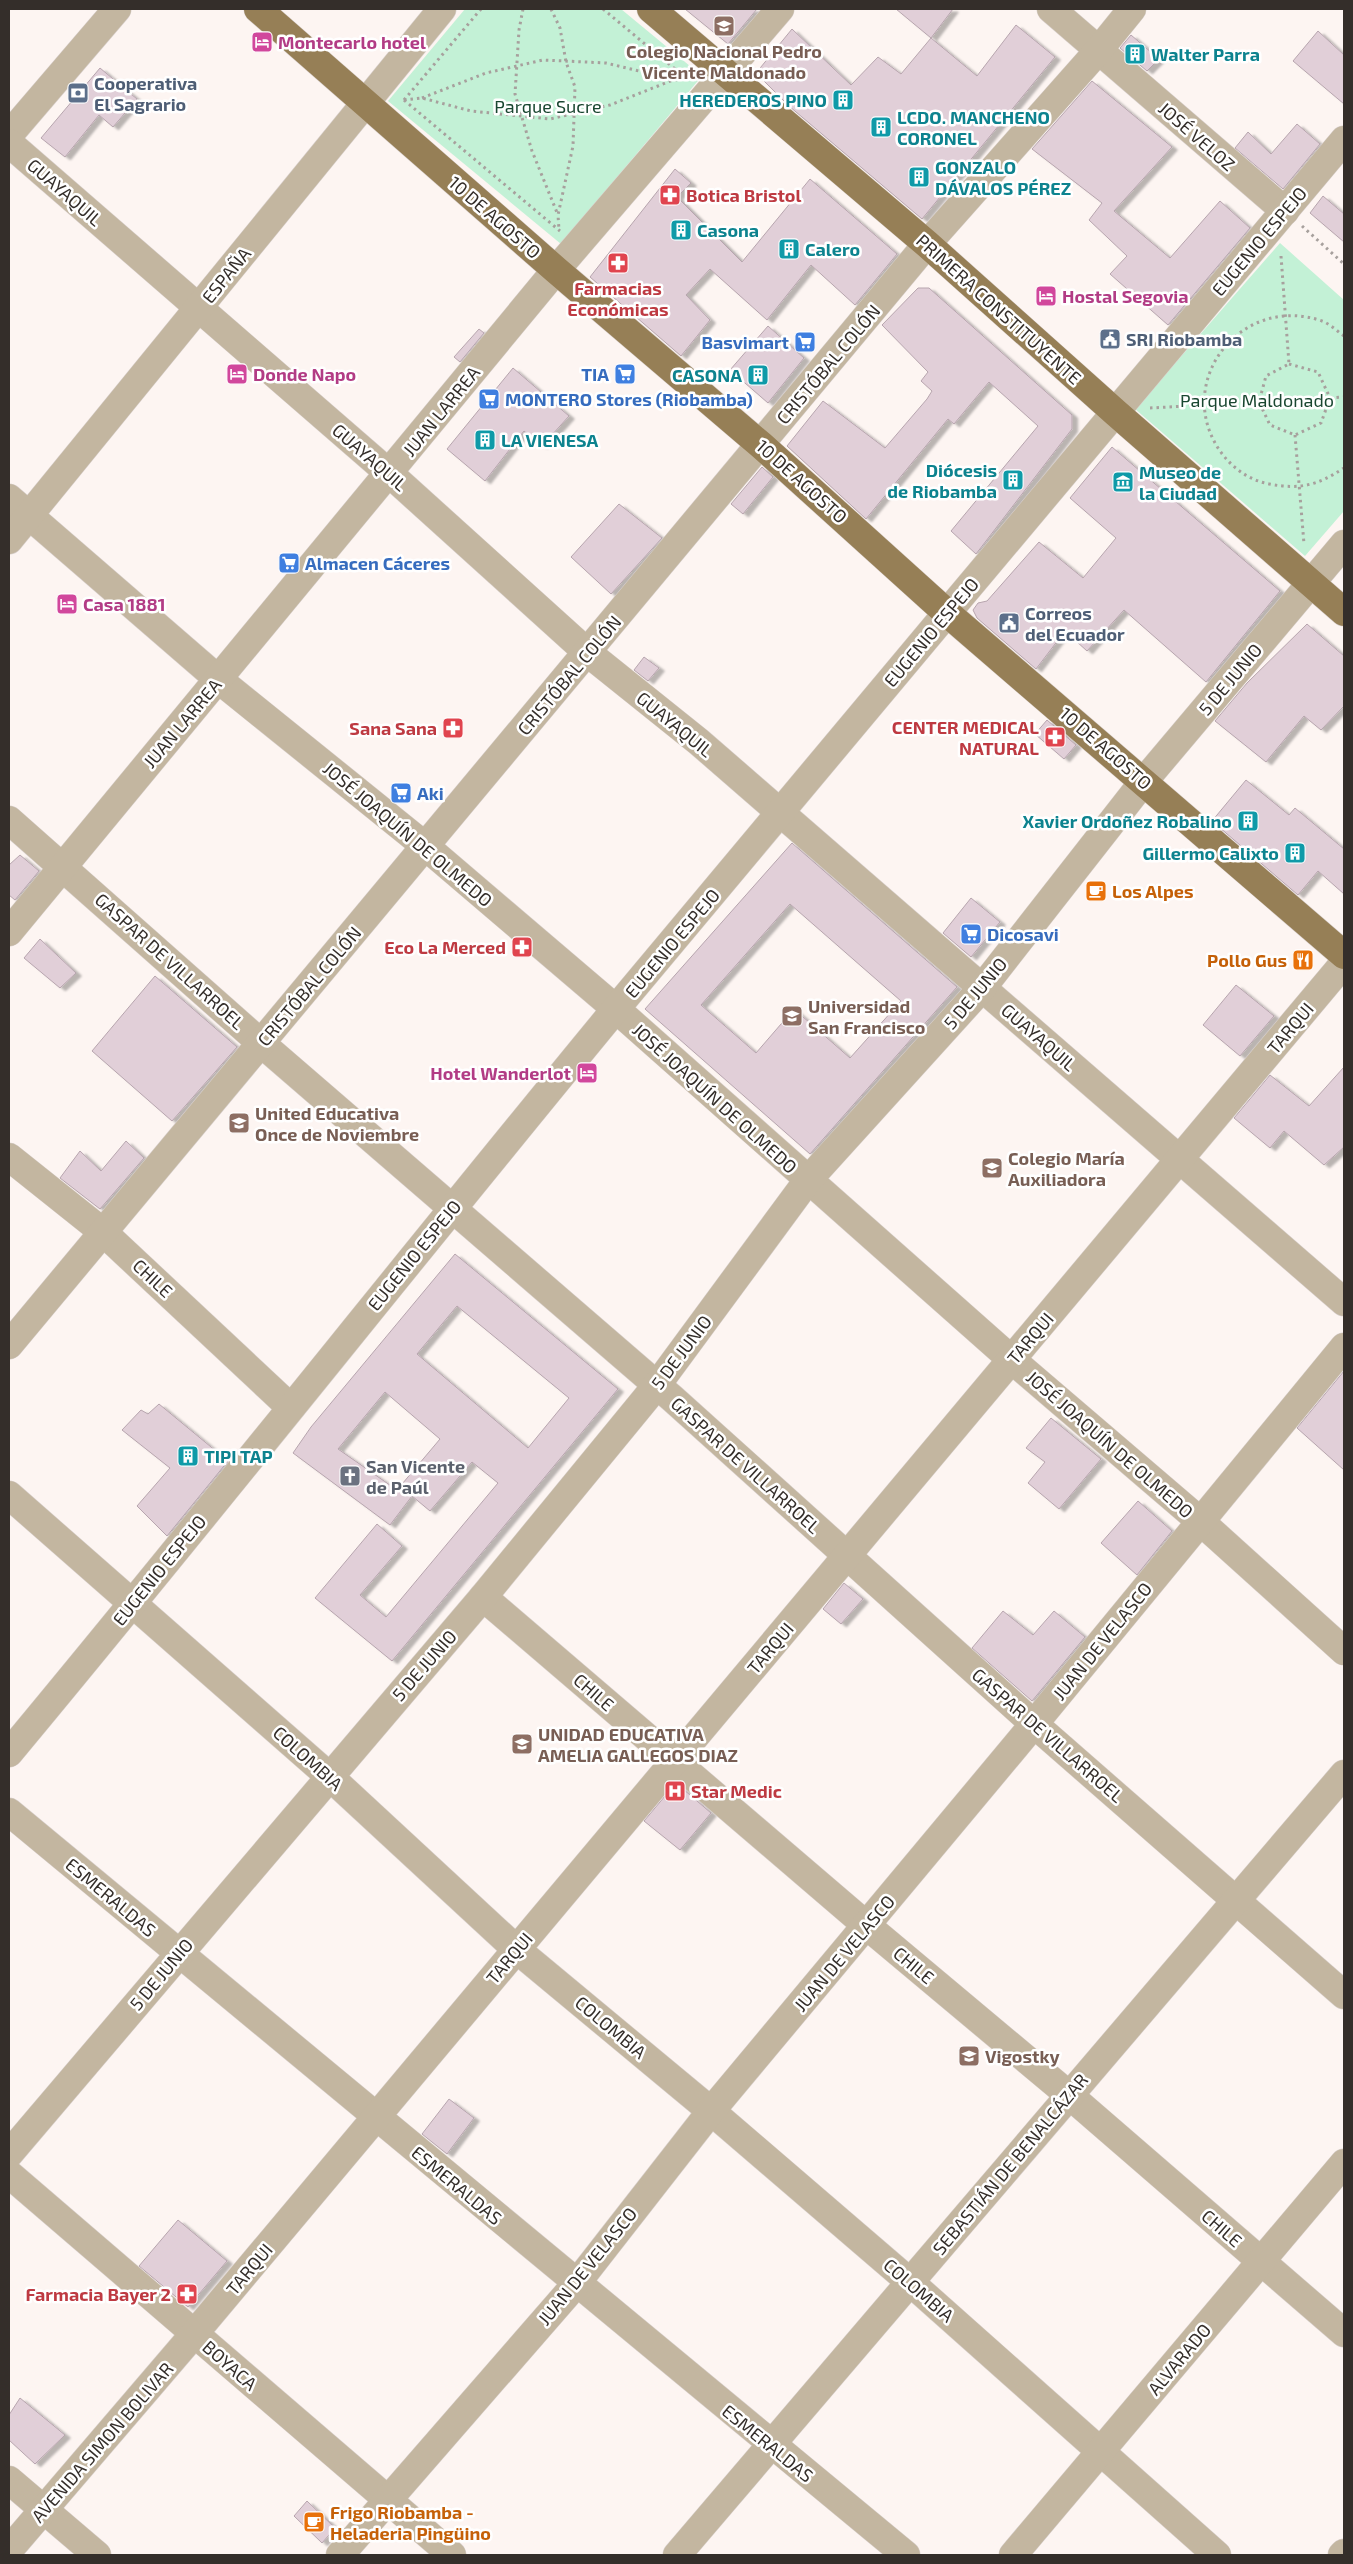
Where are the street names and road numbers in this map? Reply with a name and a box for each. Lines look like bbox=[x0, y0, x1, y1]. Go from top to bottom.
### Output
street label: JOSÉ VELOZ bbox=[1154, 97, 1240, 175]
street label: GUAYAQUIL bbox=[23, 154, 107, 230]
street label: 10 DE AGOSTO bbox=[445, 171, 545, 263]
street label: EUGENIO ESPEJO bbox=[1207, 182, 1311, 300]
street label: PRIMERA CONSTITUYENTE bbox=[912, 229, 1086, 389]
street label: ESPAÑA bbox=[197, 242, 256, 307]
street label: CRISTÓBAL COLÓN bbox=[772, 300, 884, 428]
street label: JUAN LARREA bbox=[398, 361, 485, 461]
street label: GUAYAQUIL bbox=[328, 419, 412, 495]
street label: 10 DE AGOSTO bbox=[752, 435, 852, 527]
street label: EUGENIO ESPEJO bbox=[879, 573, 983, 691]
street label: CRISTÓBAL COLÓN bbox=[513, 611, 625, 739]
street label: 5 DE JUNIO bbox=[1194, 639, 1266, 719]
street label: JUAN LARREA bbox=[138, 673, 226, 772]
street label: GUAYAQUIL bbox=[632, 687, 718, 761]
street label: 10 DE AGOSTO bbox=[1056, 702, 1156, 794]
street label: JOSÉ JOAQUÍN DE OLMEDO bbox=[319, 757, 497, 911]
street label: EUGENIO ESPEJO bbox=[620, 884, 724, 1002]
street label: GASPAR DE VILLARROEL bbox=[91, 888, 249, 1034]
street label: CRISTÓBAL COLÓN bbox=[253, 922, 365, 1050]
street label: 5 DE JUNIO bbox=[939, 953, 1011, 1033]
street label: TARQUI bbox=[1262, 998, 1318, 1058]
street label: GUAYAQUIL bbox=[997, 999, 1081, 1075]
street label: JOSÉ JOAQUÍN DE OLMEDO bbox=[628, 1018, 802, 1178]
street label: EUGENIO ESPEJO bbox=[363, 1195, 465, 1315]
street label: CHILE bbox=[129, 1254, 177, 1302]
street label: TARQUI bbox=[1002, 1308, 1058, 1368]
street label: 5 DE JUNIO bbox=[646, 1311, 716, 1393]
street label: JOSÉ JOAQUÍN DE OLMEDO bbox=[1022, 1366, 1198, 1522]
street label: GASPAR DE VILLARROEL bbox=[667, 1392, 825, 1538]
street label: EUGENIO ESPEJO bbox=[108, 1510, 210, 1630]
street label: JUAN DE VELASCO bbox=[1048, 1578, 1156, 1704]
street label: TARQUI bbox=[742, 1618, 798, 1678]
street label: 5 DE JUNIO bbox=[387, 1625, 461, 1705]
street label: GASPAR DE VILLARROEL bbox=[968, 1663, 1128, 1807]
street label: CHILE bbox=[569, 1668, 619, 1716]
street label: COLOMBIA bbox=[269, 1721, 348, 1795]
street label: ESMERALDAS bbox=[61, 1853, 161, 1941]
street label: JUAN DE VELASCO bbox=[789, 1890, 899, 2016]
street label: TARQUI bbox=[481, 1928, 537, 1988]
street label: 5 DE JUNIO bbox=[125, 1934, 197, 2014]
street label: CHILE bbox=[889, 1942, 939, 1988]
street label: COLOMBIA bbox=[571, 1991, 652, 2064]
street label: SEBASTIÁN DE BENALCÁZAR bbox=[928, 2069, 1092, 2259]
street label: ESMERALDAS bbox=[407, 2141, 507, 2229]
street label: JUAN DE VELASCO bbox=[533, 2203, 641, 2329]
street label: CHILE bbox=[1197, 2204, 1247, 2252]
street label: TARQUI bbox=[221, 2239, 277, 2299]
street label: COLOMBIA bbox=[879, 2254, 959, 2327]
street label: ALVARADO bbox=[1143, 2319, 1215, 2399]
street label: BOYACA bbox=[198, 2335, 262, 2395]
street label: AVENIDA SIMON BOLIVAR bbox=[27, 2357, 177, 2527]
street label: ESMERALDAS bbox=[718, 2400, 818, 2486]

